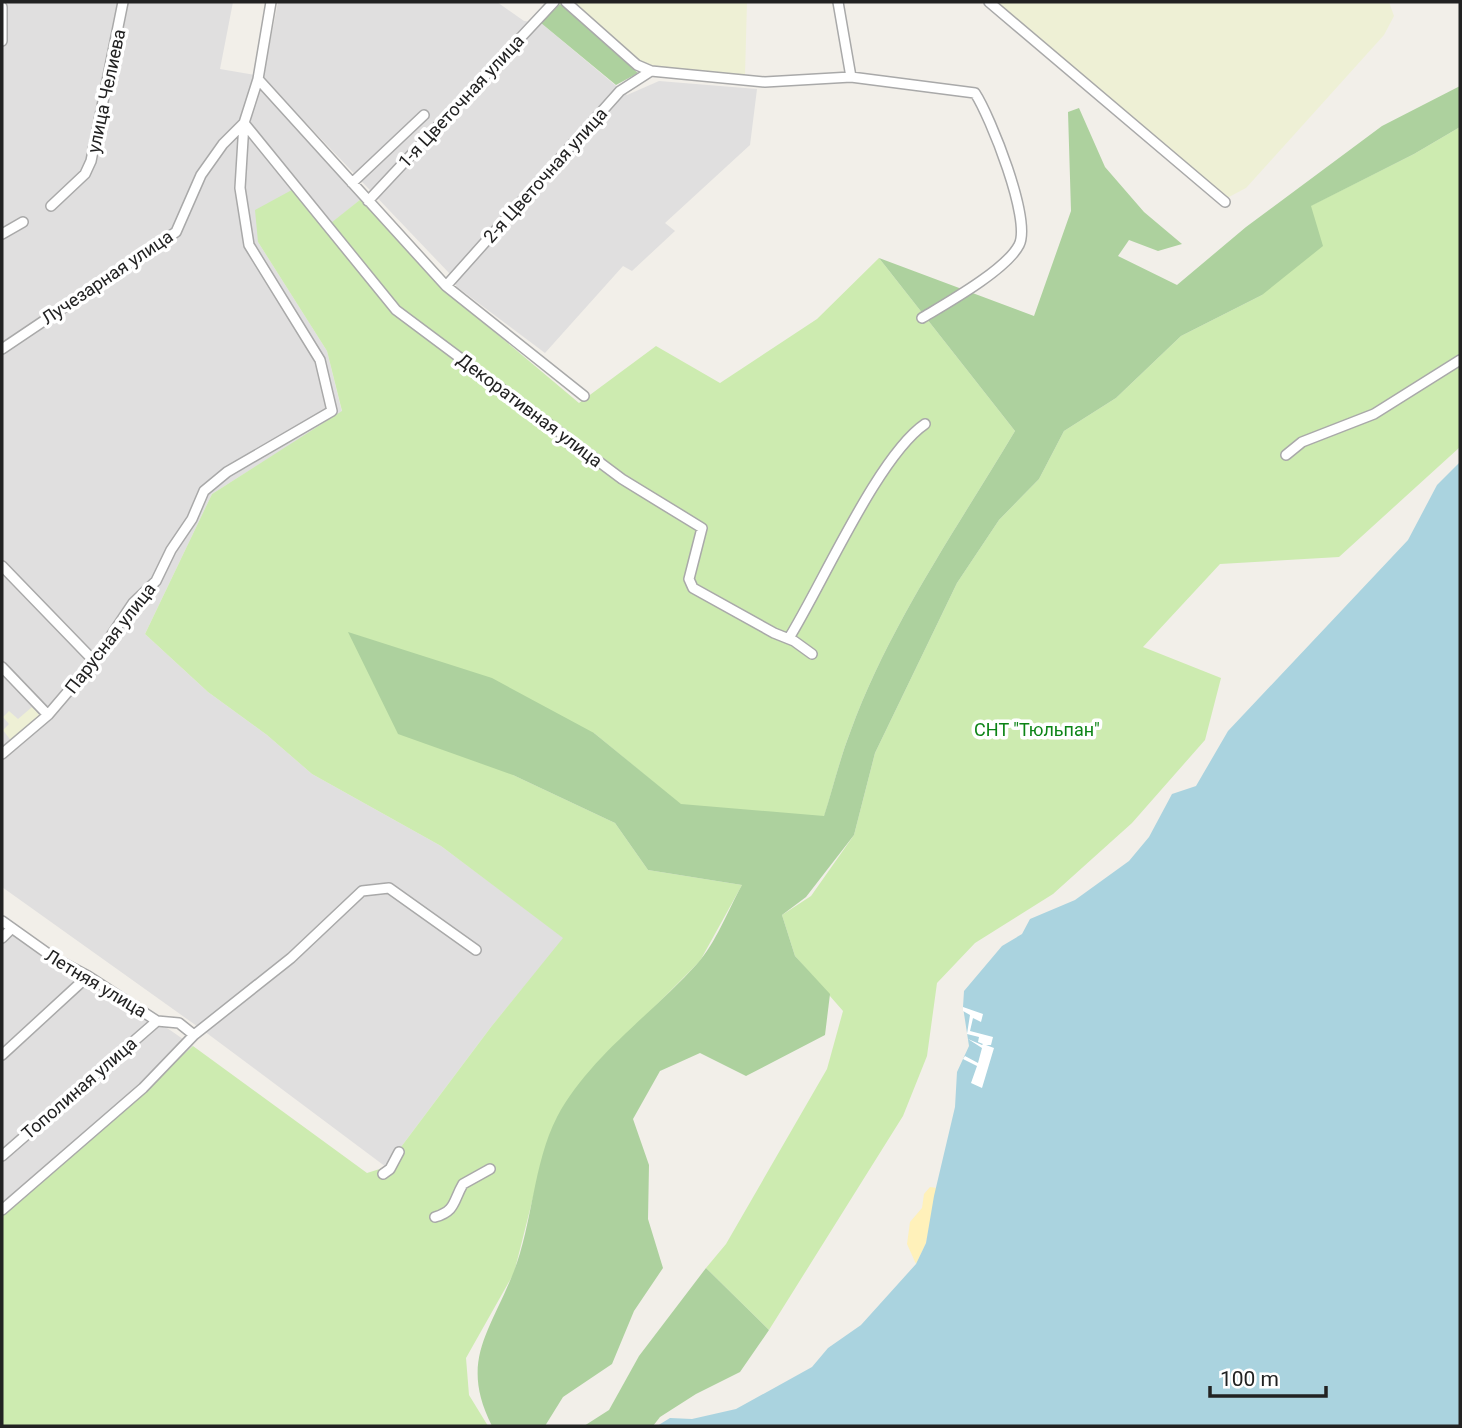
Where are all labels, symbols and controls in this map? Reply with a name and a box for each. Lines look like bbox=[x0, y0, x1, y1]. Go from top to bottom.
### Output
street label: улица Челиева bbox=[83, 27, 129, 155]
street label: 1-я Цветочная улица bbox=[394, 30, 528, 172]
street label: 2-я Цветочная улица bbox=[479, 103, 611, 247]
street label: Лучезарная улица bbox=[37, 225, 177, 329]
street label: Декоративная улица bbox=[453, 349, 607, 471]
street label: Парусная улица bbox=[60, 579, 160, 697]
park label: СНТ "Тюльпан" bbox=[974, 719, 1100, 740]
street label: Летняя улица bbox=[41, 944, 151, 1022]
street label: Тополиная улица bbox=[17, 1032, 141, 1144]
scale bar bbox=[1210, 1354, 1326, 1398]
text: 100 m bbox=[1220, 1367, 1279, 1391]

